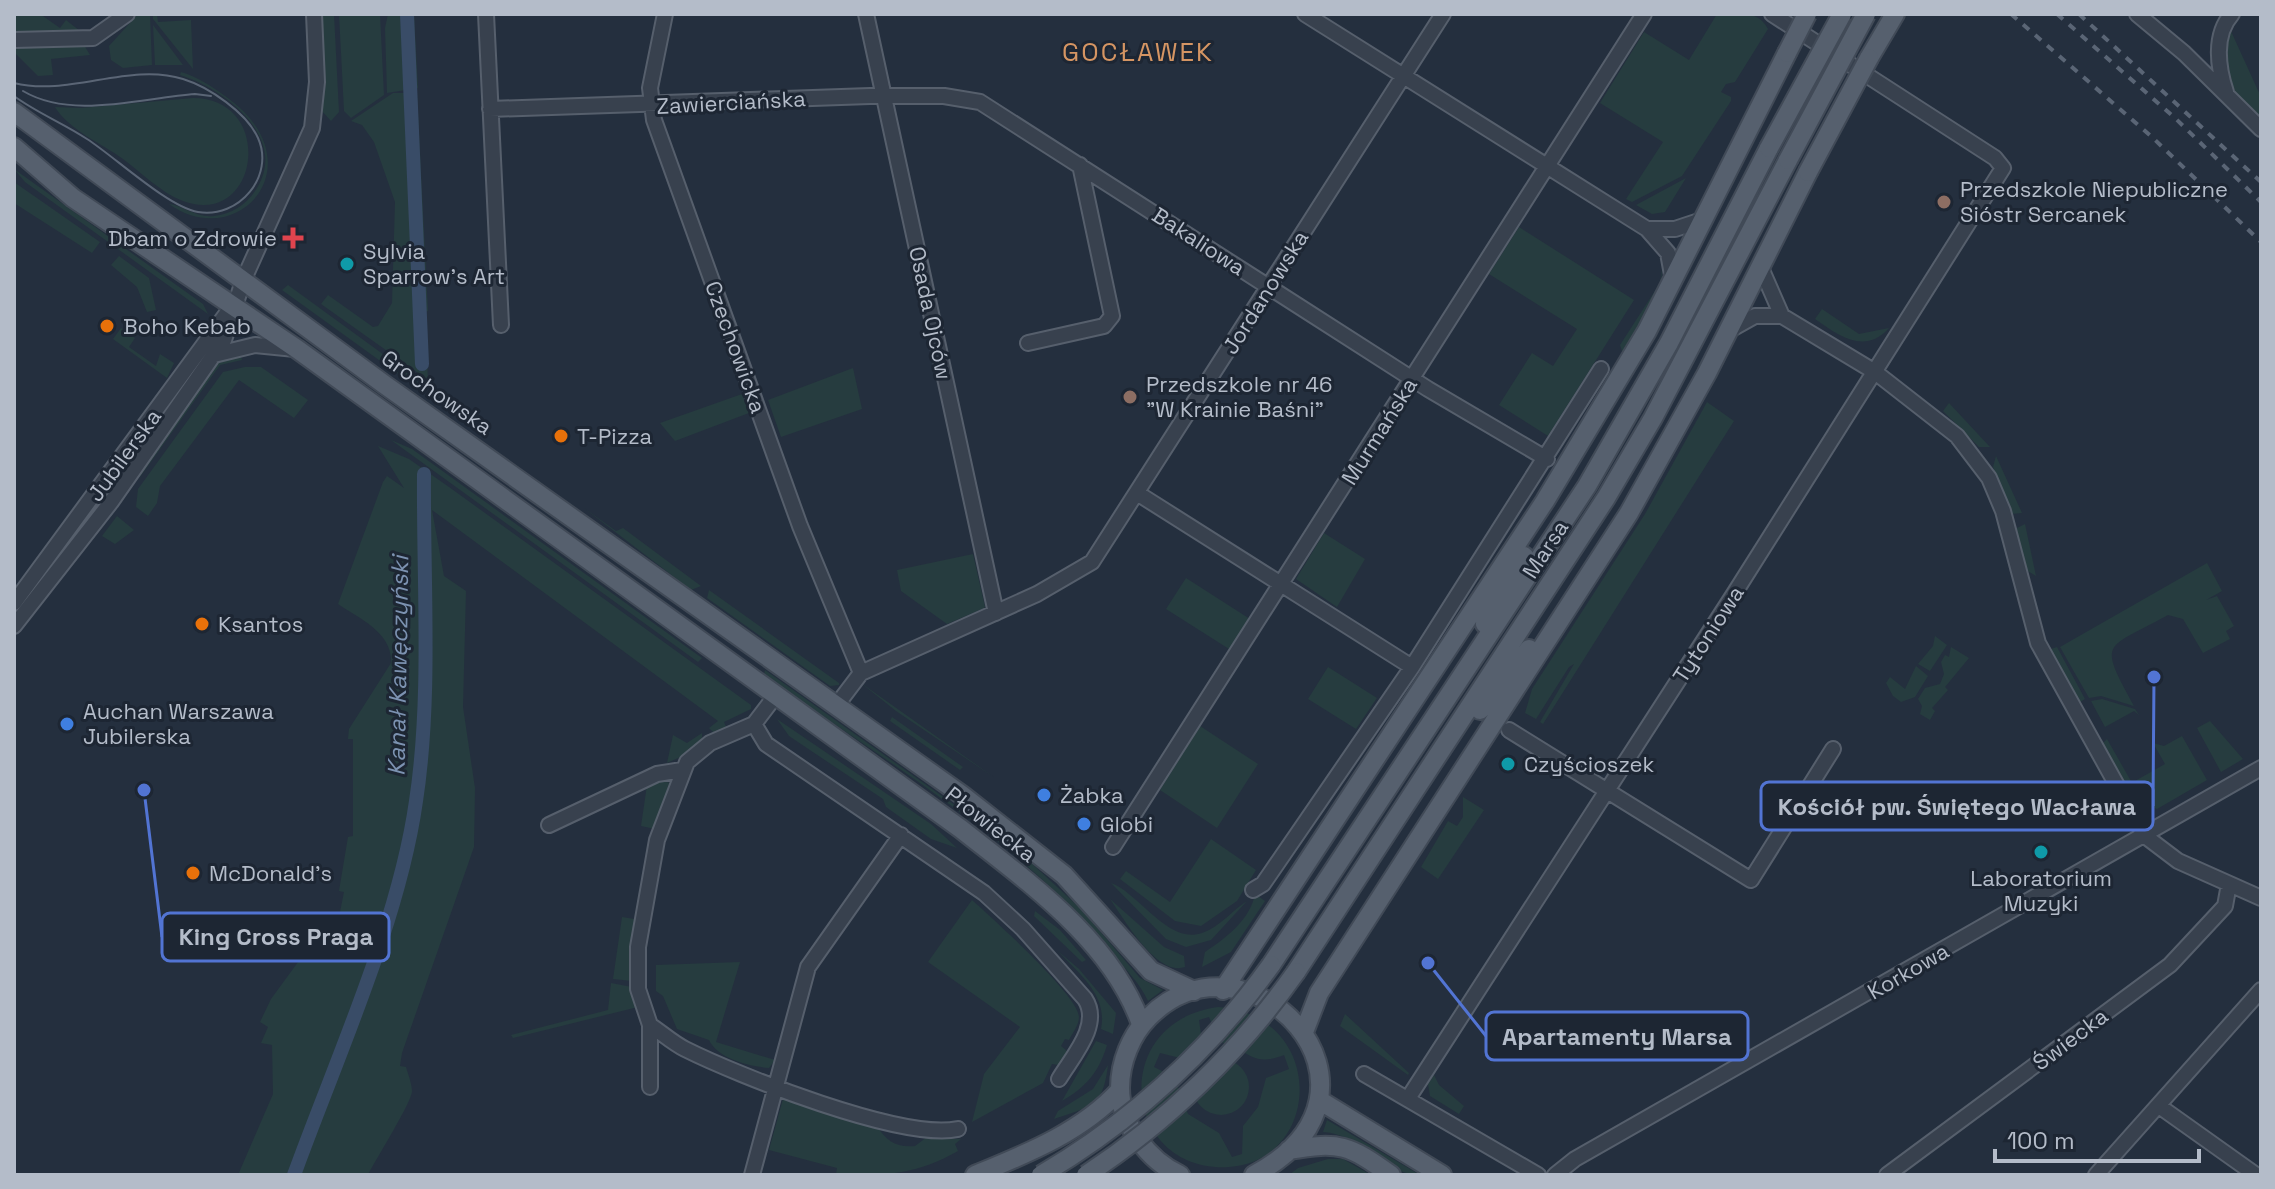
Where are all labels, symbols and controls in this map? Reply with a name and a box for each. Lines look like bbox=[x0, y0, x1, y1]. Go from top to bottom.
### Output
district label: GOCŁAWEK bbox=[1062, 35, 1214, 69]
street label: Zawierciańska bbox=[656, 84, 807, 120]
place label: Przedszkole Niepubliczne Sióstr Sercanek bbox=[1960, 175, 2228, 228]
marker: Przedszkole Niepubliczne Sióstr Sercanek bbox=[1935, 193, 1953, 211]
street label: Bakaliowa bbox=[1147, 200, 1251, 282]
place label: Dbam o Zdrowie bbox=[108, 224, 277, 252]
street label: Jordanowska bbox=[1216, 225, 1314, 359]
marker: Dbam o Zdrowie bbox=[284, 229, 302, 247]
place label: Sylvia Sparrow's Art bbox=[363, 237, 505, 290]
street label: Osada Ojców bbox=[903, 244, 959, 382]
marker: Sylvia Sparrow's Art bbox=[338, 255, 356, 273]
street label: Czechowicka bbox=[699, 277, 773, 417]
place label: Boho Kebab bbox=[123, 312, 251, 340]
marker: Boho Kebab bbox=[98, 317, 116, 335]
street label: Grochowska bbox=[376, 343, 498, 441]
place label: Przedszkole nr 46 "W Krainie Baśni" bbox=[1146, 370, 1332, 423]
street label: Murmańska bbox=[1335, 372, 1423, 490]
marker: Przedszkole nr 46 "W Krainie Baśni" bbox=[1121, 388, 1139, 406]
street label: Jubilerska bbox=[81, 403, 167, 507]
place label: T-Pizza bbox=[577, 422, 653, 450]
marker: T-Pizza bbox=[552, 427, 570, 445]
street label: Marsa bbox=[1516, 514, 1574, 583]
water label: Kanał Kawęczyński bbox=[381, 552, 415, 776]
street label: Tytoniowa bbox=[1666, 580, 1750, 688]
place label: Ksantos bbox=[218, 610, 303, 638]
marker: Ksantos bbox=[193, 615, 211, 633]
place label: Auchan Warszawa Jubilerska bbox=[83, 697, 274, 750]
marker: Auchan Warszawa Jubilerska bbox=[58, 715, 76, 733]
place label: Czyścioszek bbox=[1524, 750, 1654, 778]
marker: Czyścioszek bbox=[1499, 755, 1517, 773]
street label: Płowiecka bbox=[940, 780, 1042, 868]
place label: Żabka bbox=[1060, 781, 1124, 809]
callout: Kościół pw. Świętego Wacława bbox=[1761, 782, 2153, 830]
marker: Żabka bbox=[1035, 786, 1053, 804]
text: Kościół pw. Świętego Wacława bbox=[1778, 791, 2136, 822]
place label: Globi bbox=[1100, 810, 1153, 838]
marker: Globi bbox=[1075, 815, 1093, 833]
marker: Laboratorium Muzyki bbox=[2032, 843, 2050, 861]
place label: McDonald's bbox=[209, 859, 332, 887]
marker: McDonald's bbox=[184, 864, 202, 882]
place label: Laboratorium Muzyki bbox=[1970, 864, 2112, 917]
callout: King Cross Praga bbox=[162, 913, 389, 961]
text: King Cross Praga bbox=[179, 921, 373, 952]
street label: Korkowa bbox=[1862, 936, 1954, 1006]
street label: Świecka bbox=[2027, 1001, 2113, 1076]
callout: Apartamenty Marsa bbox=[1486, 1012, 1748, 1060]
text: Apartamenty Marsa bbox=[1502, 1021, 1732, 1052]
scale bar bbox=[1995, 1113, 2199, 1163]
text: 100 m bbox=[2007, 1125, 2075, 1156]

